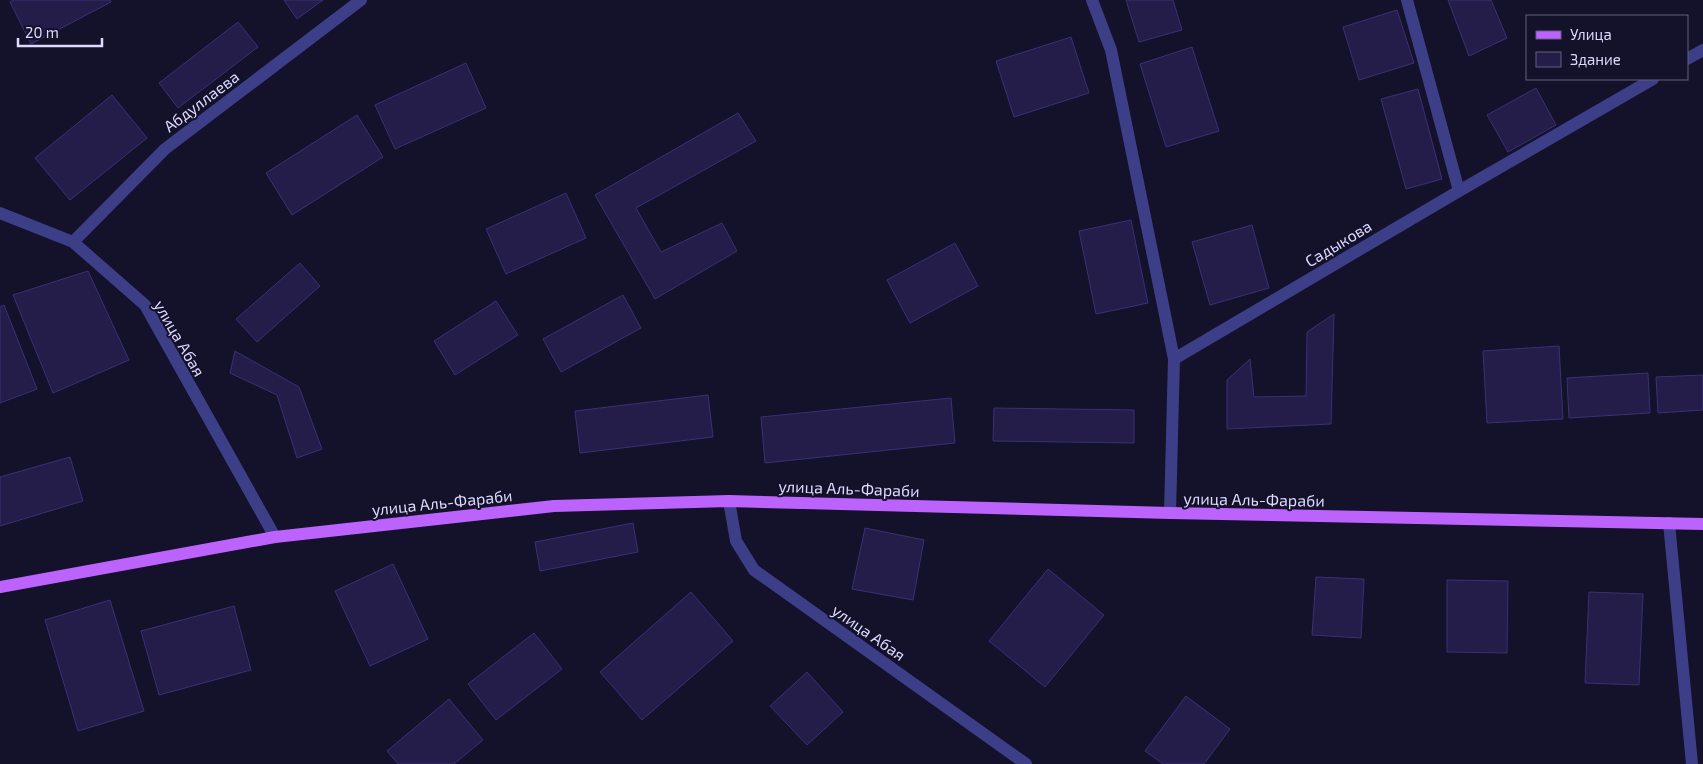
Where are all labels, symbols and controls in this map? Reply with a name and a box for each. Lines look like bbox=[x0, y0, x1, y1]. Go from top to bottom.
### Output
scale bar bbox=[18, 15, 101, 47]
legend bbox=[1526, 15, 1688, 80]
text: 20 m bbox=[25, 23, 59, 41]
text: Улица bbox=[1570, 25, 1612, 43]
text: Здание bbox=[1570, 50, 1621, 68]
street label: Абдуллаева bbox=[160, 66, 243, 136]
street label: Садыкова bbox=[1301, 216, 1375, 270]
street label: улица Абая bbox=[150, 296, 209, 380]
street label: улица Аль-Фараби bbox=[778, 476, 920, 501]
street label: улица Аль-Фараби bbox=[371, 485, 513, 520]
street label: улица Аль-Фараби bbox=[1183, 488, 1325, 511]
street label: улица Абая bbox=[828, 600, 909, 665]

